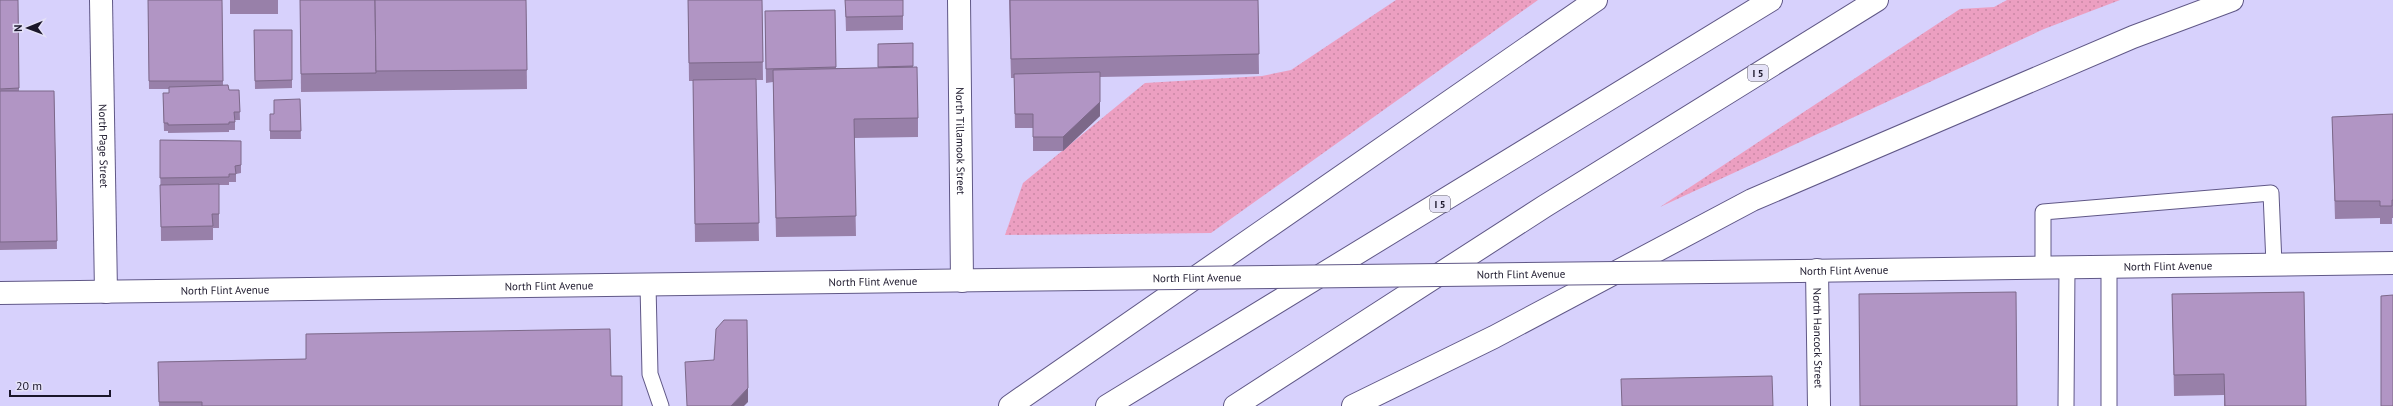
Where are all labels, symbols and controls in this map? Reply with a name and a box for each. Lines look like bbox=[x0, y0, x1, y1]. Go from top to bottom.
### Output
north arrow bbox=[8, 8, 48, 48]
text: N bbox=[11, 24, 25, 32]
road number: I 5 bbox=[1748, 65, 1768, 81]
street label: North Tillamook Street bbox=[953, 87, 968, 195]
street label: North Page Street bbox=[96, 104, 111, 188]
road number: I 5 bbox=[1430, 196, 1450, 212]
street label: North Flint Avenue bbox=[2124, 258, 2213, 274]
street label: North Flint Avenue bbox=[1800, 263, 1889, 278]
street label: North Flint Avenue bbox=[1477, 267, 1566, 282]
street label: North Flint Avenue bbox=[1153, 270, 1242, 285]
street label: North Flint Avenue bbox=[828, 274, 918, 289]
street label: North Flint Avenue bbox=[505, 278, 594, 293]
street label: North Flint Avenue bbox=[181, 282, 270, 298]
street label: North Hancock Street bbox=[1810, 288, 1826, 389]
scale bar bbox=[10, 372, 110, 398]
text: 20 m bbox=[16, 378, 42, 393]

